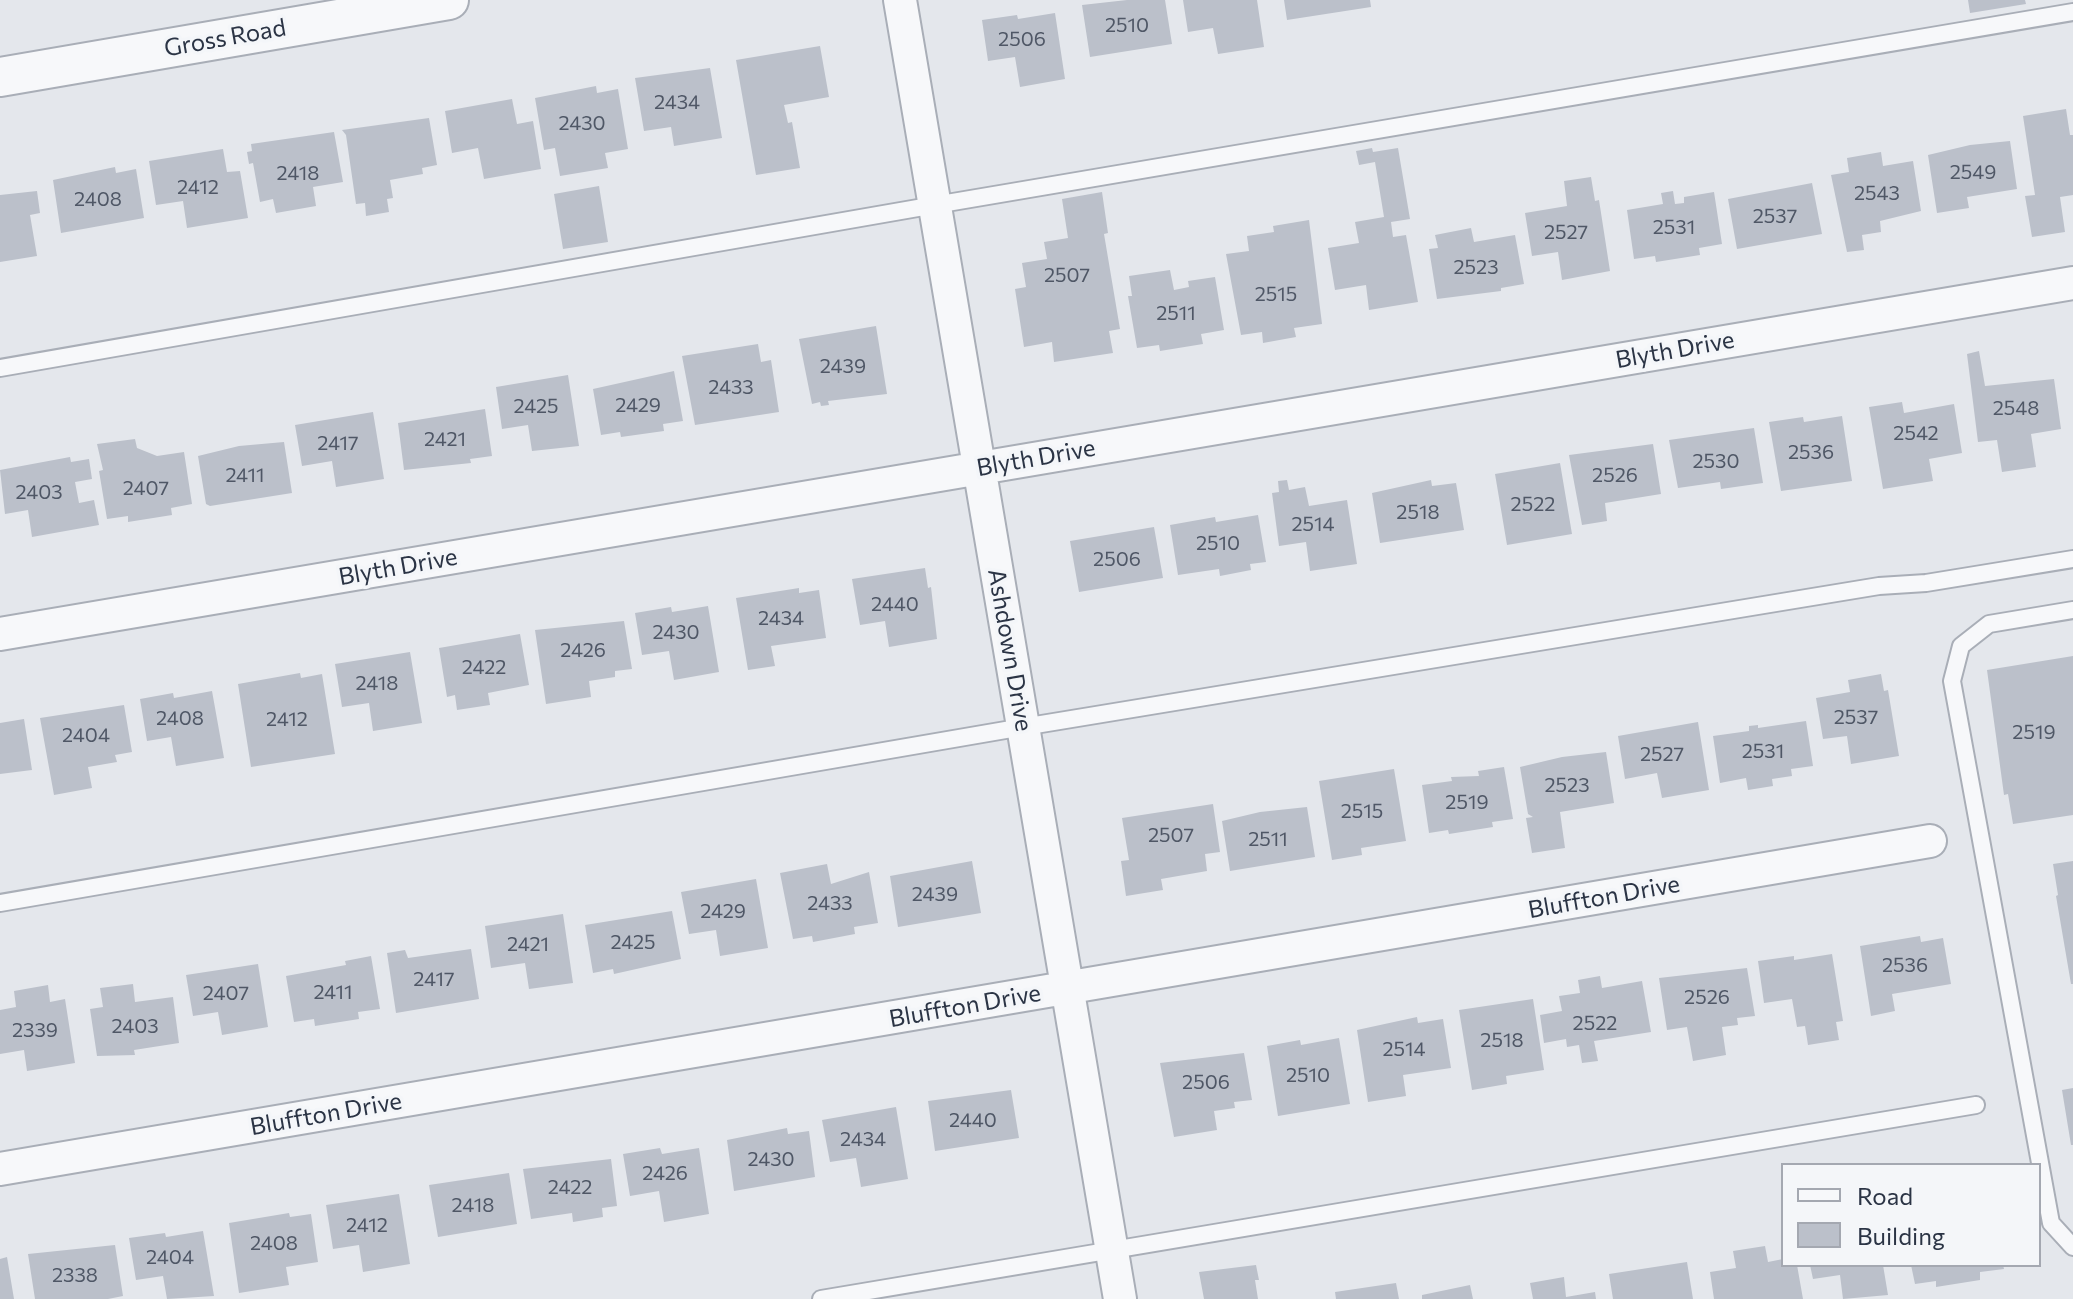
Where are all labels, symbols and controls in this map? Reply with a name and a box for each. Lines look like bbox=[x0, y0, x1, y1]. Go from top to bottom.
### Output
street label: Gross Road bbox=[162, 13, 288, 63]
house number: 2510 bbox=[1105, 13, 1149, 37]
house number: 2506 bbox=[998, 27, 1046, 51]
house number: 2434 bbox=[654, 90, 700, 114]
house number: 2430 bbox=[558, 111, 606, 135]
house number: 2549 bbox=[1950, 160, 1996, 184]
house number: 2418 bbox=[277, 161, 319, 185]
house number: 2412 bbox=[177, 175, 219, 199]
house number: 2543 bbox=[1854, 181, 1900, 205]
house number: 2408 bbox=[74, 187, 122, 211]
house number: 2537 bbox=[1753, 204, 1797, 228]
house number: 2531 bbox=[1653, 215, 1695, 239]
house number: 2527 bbox=[1544, 220, 1588, 244]
house number: 2523 bbox=[1453, 255, 1499, 279]
house number: 2507 bbox=[1044, 263, 1090, 287]
house number: 2515 bbox=[1255, 282, 1297, 306]
house number: 2511 bbox=[1156, 301, 1196, 325]
street label: Blyth Drive bbox=[1613, 325, 1737, 375]
house number: 2439 bbox=[820, 354, 866, 378]
house number: 2433 bbox=[708, 375, 754, 399]
house number: 2429 bbox=[615, 393, 661, 417]
house number: 2425 bbox=[513, 394, 559, 418]
house number: 2548 bbox=[1993, 396, 2039, 420]
house number: 2542 bbox=[1893, 421, 1939, 445]
house number: 2421 bbox=[424, 427, 466, 451]
house number: 2417 bbox=[317, 431, 359, 455]
street label: Blyth Drive bbox=[974, 433, 1098, 483]
house number: 2536 bbox=[1788, 440, 1834, 464]
house number: 2530 bbox=[1692, 449, 1740, 473]
house number: 2411 bbox=[225, 463, 265, 487]
house number: 2526 bbox=[1592, 463, 1638, 487]
house number: 2407 bbox=[123, 476, 169, 500]
house number: 2403 bbox=[15, 480, 63, 504]
house number: 2522 bbox=[1511, 492, 1555, 516]
house number: 2518 bbox=[1396, 500, 1440, 524]
house number: 2514 bbox=[1291, 512, 1335, 536]
house number: 2510 bbox=[1196, 531, 1240, 555]
street label: Blyth Drive bbox=[336, 542, 460, 592]
house number: 2506 bbox=[1093, 547, 1141, 571]
street label: Ashdown Drive bbox=[982, 566, 1038, 734]
house number: 2440 bbox=[871, 592, 919, 616]
house number: 2434 bbox=[758, 606, 804, 630]
house number: 2430 bbox=[652, 620, 700, 644]
house number: 2426 bbox=[560, 638, 606, 662]
house number: 2422 bbox=[462, 655, 506, 679]
house number: 2418 bbox=[356, 671, 398, 695]
house number: 2537 bbox=[1834, 705, 1878, 729]
house number: 2408 bbox=[156, 706, 204, 730]
house number: 2412 bbox=[266, 707, 308, 731]
house number: 2519 bbox=[2012, 720, 2056, 744]
house number: 2404 bbox=[62, 723, 110, 747]
house number: 2531 bbox=[1742, 739, 1784, 763]
house number: 2527 bbox=[1640, 742, 1684, 766]
house number: 2523 bbox=[1544, 773, 1590, 797]
house number: 2519 bbox=[1445, 790, 1489, 814]
house number: 2515 bbox=[1341, 799, 1383, 823]
house number: 2507 bbox=[1148, 823, 1194, 847]
house number: 2511 bbox=[1248, 827, 1288, 851]
street label: Bluffton Drive bbox=[1526, 869, 1682, 925]
house number: 2439 bbox=[912, 882, 958, 906]
house number: 2433 bbox=[807, 891, 853, 915]
house number: 2429 bbox=[700, 899, 746, 923]
house number: 2425 bbox=[610, 930, 656, 954]
house number: 2421 bbox=[507, 932, 549, 956]
house number: 2536 bbox=[1882, 953, 1928, 977]
house number: 2417 bbox=[413, 967, 455, 991]
street label: Bluffton Drive bbox=[887, 978, 1043, 1034]
house number: 2411 bbox=[313, 980, 353, 1004]
house number: 2407 bbox=[203, 981, 249, 1005]
house number: 2526 bbox=[1684, 985, 1730, 1009]
house number: 2522 bbox=[1573, 1011, 1617, 1035]
house number: 2403 bbox=[111, 1014, 159, 1038]
house number: 2339 bbox=[12, 1018, 58, 1042]
house number: 2518 bbox=[1480, 1028, 1524, 1052]
house number: 2514 bbox=[1382, 1037, 1426, 1061]
house number: 2510 bbox=[1286, 1063, 1330, 1087]
house number: 2506 bbox=[1182, 1070, 1230, 1094]
street label: Bluffton Drive bbox=[248, 1086, 404, 1142]
house number: 2440 bbox=[949, 1108, 997, 1132]
house number: 2434 bbox=[840, 1127, 886, 1151]
house number: 2430 bbox=[747, 1147, 795, 1171]
house number: 2426 bbox=[642, 1161, 688, 1185]
legend bbox=[1781, 1163, 2041, 1267]
house number: 2422 bbox=[548, 1175, 592, 1199]
text: Road bbox=[1857, 1181, 1913, 1210]
house number: 2418 bbox=[452, 1193, 494, 1217]
house number: 2412 bbox=[346, 1213, 388, 1237]
text: Building bbox=[1857, 1221, 1945, 1250]
house number: 2408 bbox=[250, 1231, 298, 1255]
house number: 2404 bbox=[146, 1245, 194, 1269]
house number: 2338 bbox=[52, 1263, 98, 1287]

